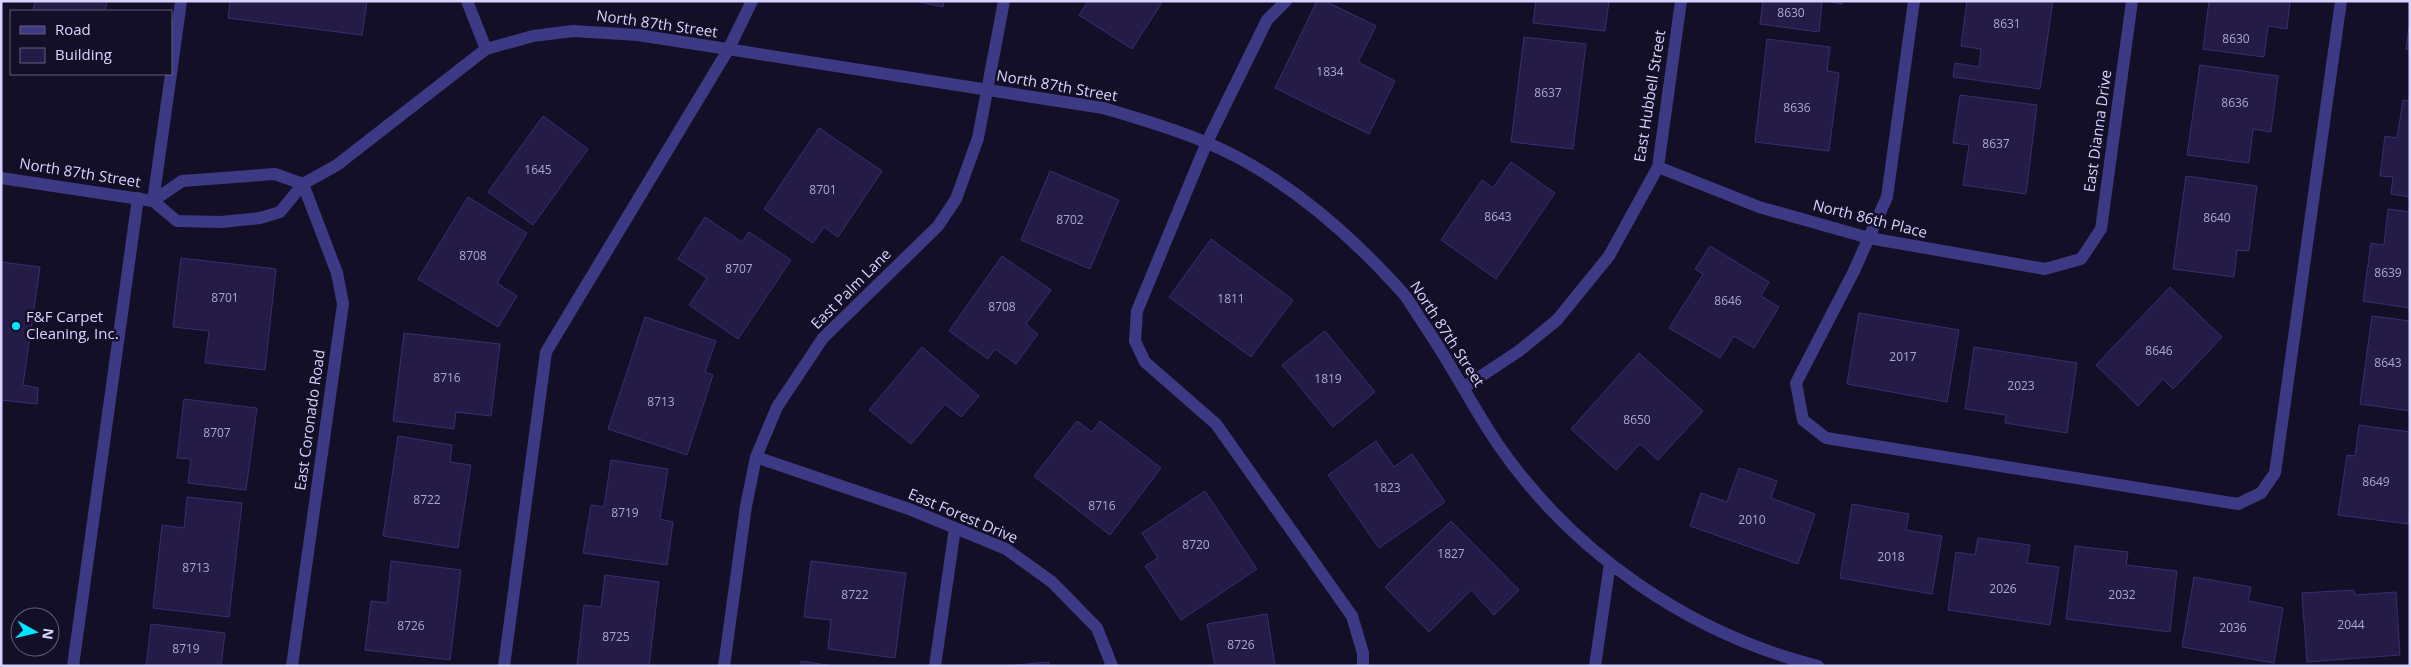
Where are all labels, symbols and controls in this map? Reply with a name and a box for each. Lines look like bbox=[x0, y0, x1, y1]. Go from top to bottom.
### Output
house number: 8630 bbox=[1777, 4, 1805, 21]
street label: North 87th Street bbox=[595, 5, 719, 41]
legend bbox=[10, 10, 172, 75]
house number: 8631 bbox=[1993, 15, 2021, 32]
text: Road bbox=[55, 19, 91, 39]
street label: East Hubbell Street bbox=[1629, 28, 1669, 163]
house number: 8630 bbox=[2222, 30, 2250, 47]
text: Building bbox=[55, 44, 112, 64]
house number: 1834 bbox=[1316, 63, 1344, 80]
street label: North 87th Street bbox=[995, 65, 1119, 105]
street label: East Dianna Drive bbox=[2079, 68, 2116, 193]
house number: 8637 bbox=[1534, 84, 1562, 101]
house number: 8636 bbox=[2221, 94, 2249, 111]
house number: 8636 bbox=[1783, 99, 1811, 116]
house number: 8637 bbox=[1982, 135, 2010, 152]
street label: North 87th Street bbox=[18, 153, 142, 191]
house number: 1645 bbox=[524, 161, 552, 178]
house number: 8701 bbox=[809, 181, 837, 198]
street label: North 86th Place bbox=[1811, 194, 1930, 242]
house number: 8643 bbox=[1484, 208, 1512, 225]
house number: 8640 bbox=[2203, 209, 2231, 226]
house number: 8702 bbox=[1056, 211, 1084, 228]
street label: East Palm Lane bbox=[806, 244, 895, 333]
house number: 8708 bbox=[459, 247, 487, 264]
house number: 8707 bbox=[725, 260, 753, 277]
house number: 8639 bbox=[2374, 264, 2402, 281]
street label: North 87th Street bbox=[1406, 277, 1490, 390]
house number: 8701 bbox=[211, 289, 239, 306]
house number: 1811 bbox=[1217, 290, 1245, 307]
house number: 8646 bbox=[1714, 292, 1742, 309]
house number: 8708 bbox=[988, 298, 1016, 315]
place label: F&F Carpet Cleaning, Inc. bbox=[26, 306, 119, 343]
marker: F&F Carpet Cleaning, Inc. bbox=[10, 320, 22, 332]
house number: 8646 bbox=[2145, 342, 2173, 359]
street label: East Coronado Road bbox=[289, 348, 329, 492]
house number: 2017 bbox=[1889, 348, 1917, 365]
house number: 8643 bbox=[2374, 354, 2402, 371]
house number: 8716 bbox=[433, 369, 461, 386]
house number: 1819 bbox=[1314, 370, 1342, 387]
house number: 2023 bbox=[2007, 377, 2035, 394]
house number: 8713 bbox=[647, 393, 675, 410]
house number: 8650 bbox=[1623, 411, 1651, 428]
house number: 8707 bbox=[203, 424, 231, 441]
house number: 8649 bbox=[2362, 473, 2390, 490]
house number: 1823 bbox=[1373, 479, 1401, 496]
street label: East Forest Drive bbox=[905, 483, 1021, 547]
house number: 8722 bbox=[413, 491, 441, 508]
house number: 8716 bbox=[1088, 497, 1116, 514]
house number: 8719 bbox=[611, 504, 639, 521]
house number: 2010 bbox=[1738, 511, 1766, 528]
house number: 8720 bbox=[1182, 536, 1210, 553]
house number: 1827 bbox=[1437, 545, 1465, 562]
house number: 2018 bbox=[1877, 548, 1905, 565]
house number: 8713 bbox=[182, 559, 210, 576]
house number: 2026 bbox=[1989, 580, 2017, 597]
house number: 8722 bbox=[841, 586, 869, 603]
house number: 2032 bbox=[2108, 586, 2136, 603]
north arrow bbox=[10, 607, 60, 657]
house number: 2044 bbox=[2337, 616, 2365, 633]
house number: 8726 bbox=[397, 617, 425, 634]
house number: 2036 bbox=[2219, 619, 2247, 636]
text: N bbox=[38, 627, 59, 641]
house number: 8725 bbox=[602, 628, 630, 645]
house number: 8726 bbox=[1227, 636, 1255, 653]
house number: 8719 bbox=[172, 640, 200, 657]

